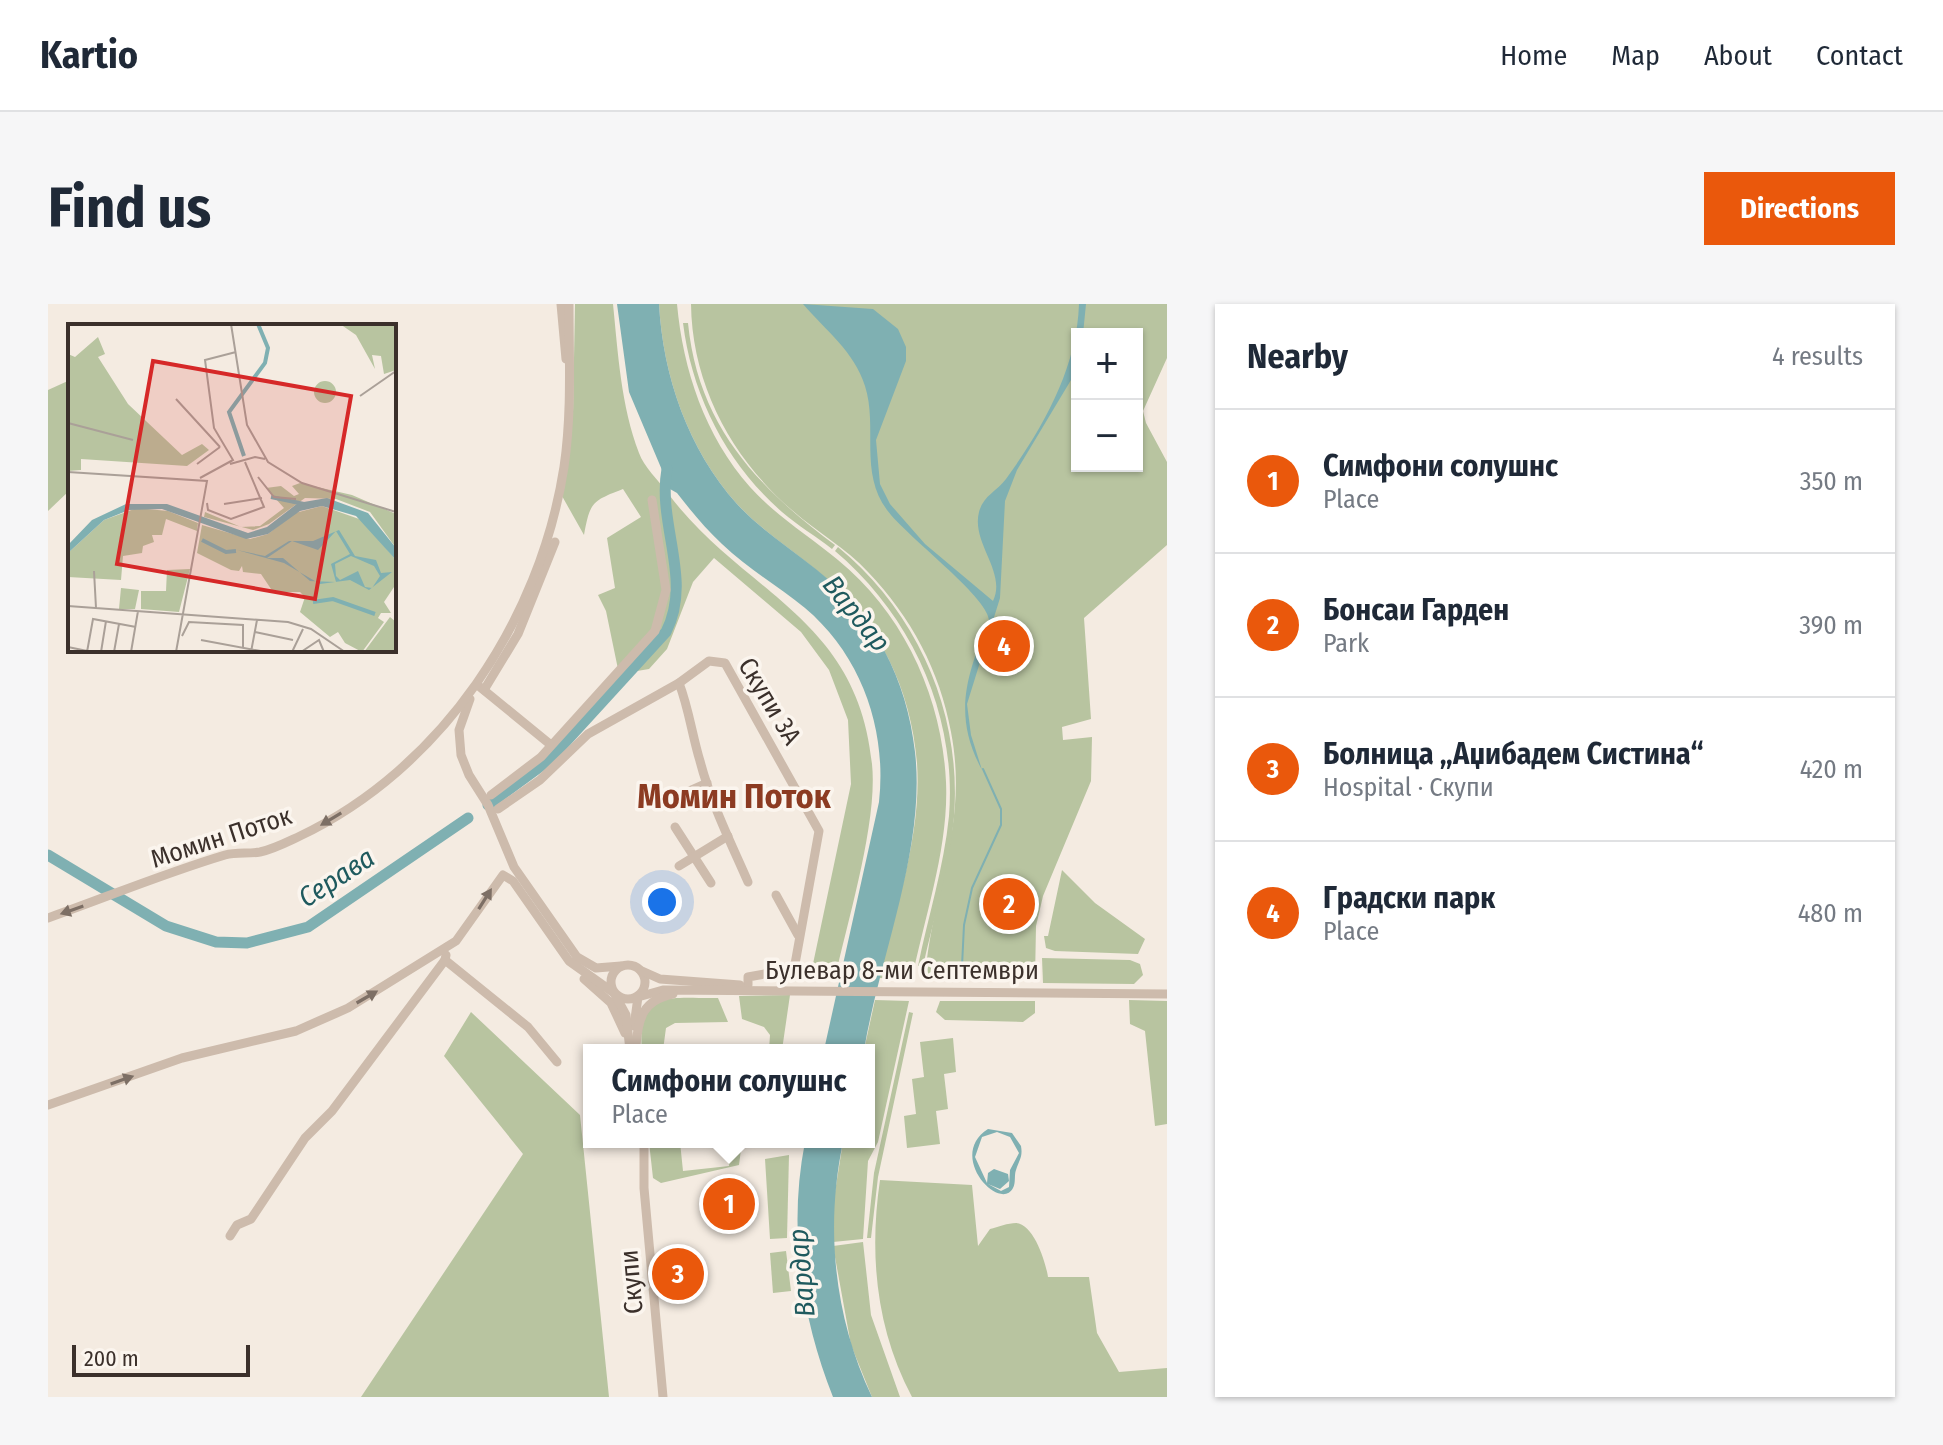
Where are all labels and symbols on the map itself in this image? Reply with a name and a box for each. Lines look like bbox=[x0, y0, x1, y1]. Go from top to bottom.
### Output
inset map bbox=[68, 324, 396, 652]
water label: Вардар bbox=[816, 569, 897, 658]
pin: 4 bbox=[978, 616, 1030, 676]
street label: Скупи 3А bbox=[732, 652, 808, 751]
district label: Момин Поток bbox=[637, 776, 832, 817]
street label: Момин Поток bbox=[147, 800, 296, 875]
one-way arrow bbox=[320, 811, 342, 825]
water label: Серава bbox=[292, 841, 381, 914]
pin: 2 bbox=[983, 874, 1035, 934]
your location bbox=[642, 882, 682, 922]
one-way arrow bbox=[477, 888, 491, 910]
one-way arrow bbox=[60, 904, 84, 916]
street label: Булевар 8-ми Септември bbox=[765, 955, 1039, 986]
one-way arrow bbox=[356, 990, 378, 1004]
one-way arrow bbox=[110, 1073, 134, 1085]
pin: 1 bbox=[703, 1174, 755, 1234]
water label: Вардар bbox=[781, 1227, 822, 1318]
pin: 3 bbox=[652, 1244, 704, 1304]
street label: Скупи bbox=[613, 1249, 650, 1315]
scale bar bbox=[72, 1341, 250, 1377]

